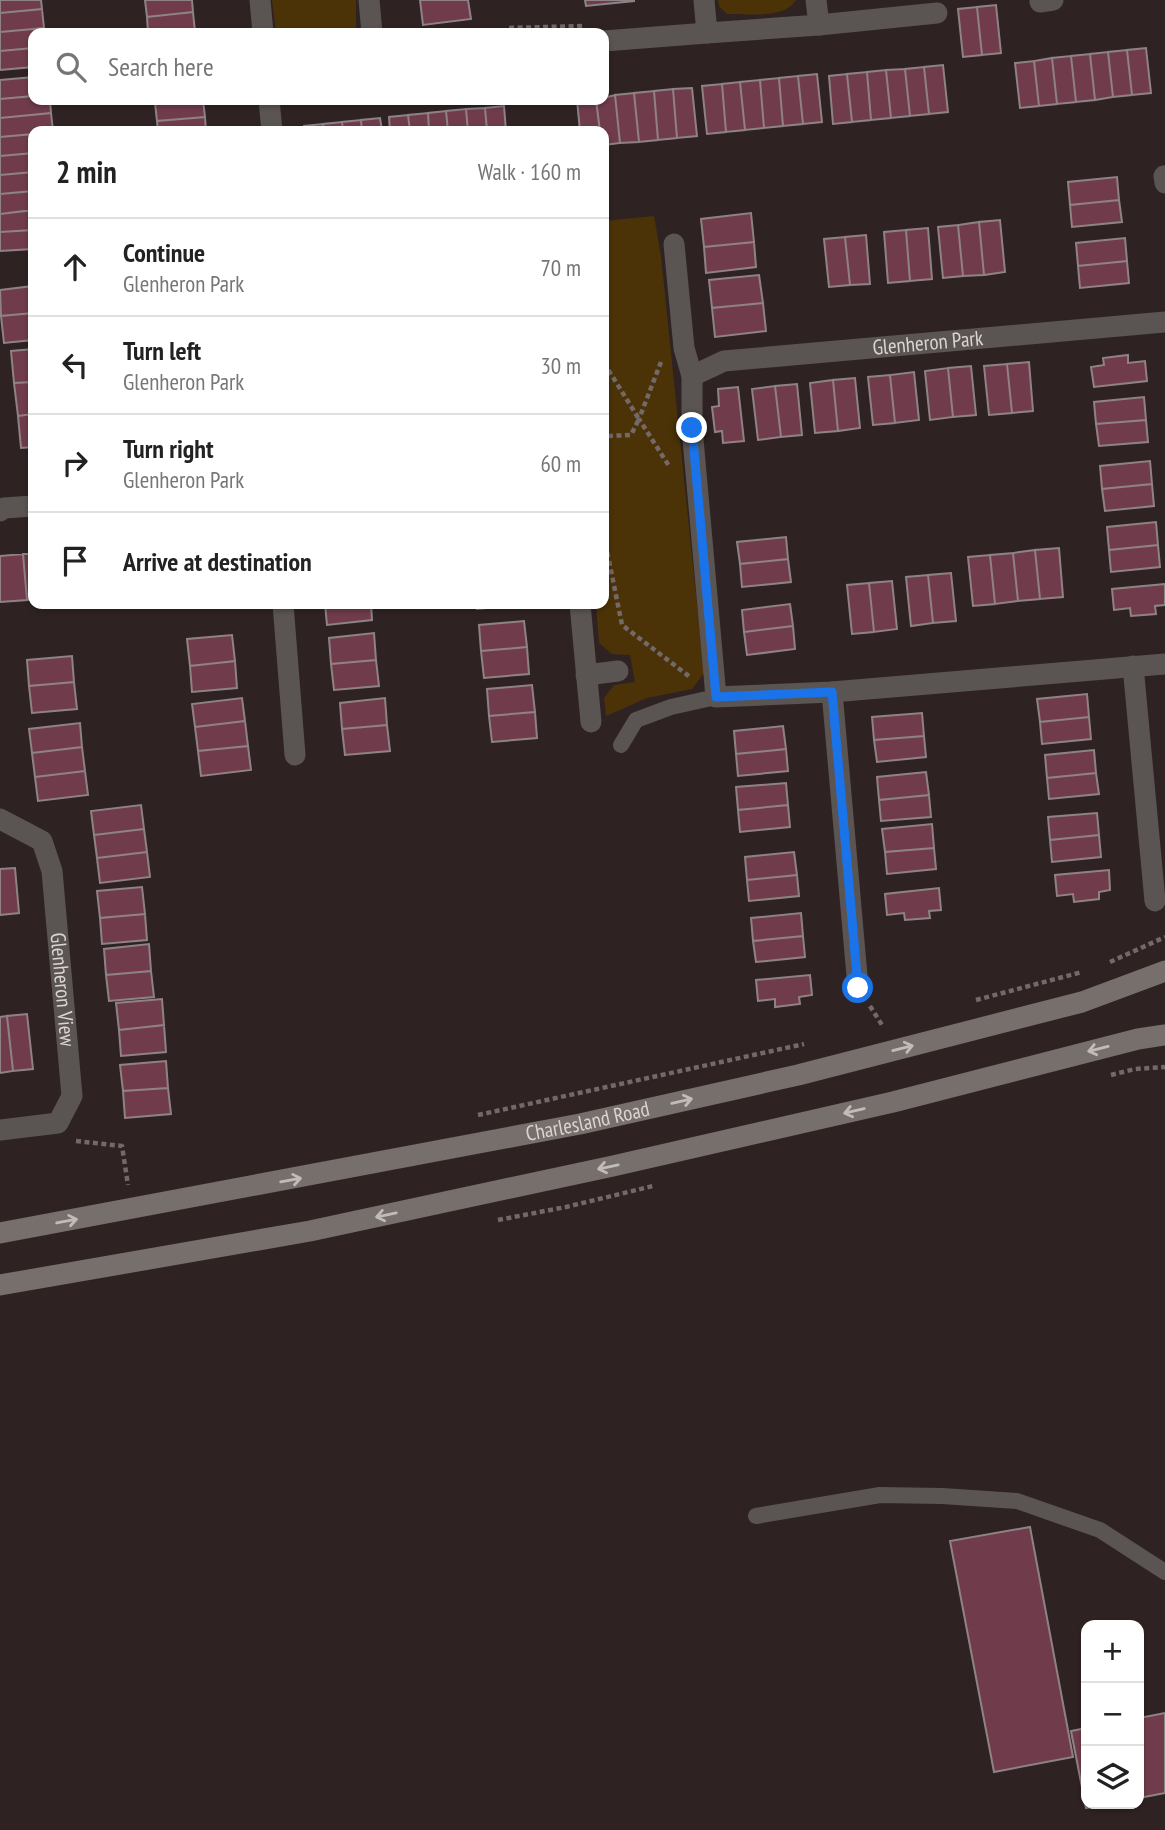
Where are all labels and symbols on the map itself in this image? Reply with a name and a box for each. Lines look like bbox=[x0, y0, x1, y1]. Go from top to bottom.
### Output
street label: Glenheron Park bbox=[871, 324, 984, 361]
route end bbox=[676, 412, 707, 443]
street label: Glenheron View bbox=[45, 931, 82, 1048]
route start bbox=[842, 972, 873, 1003]
one-way arrow bbox=[891, 1041, 914, 1054]
one-way arrow bbox=[1087, 1043, 1110, 1056]
one-way arrow bbox=[670, 1094, 693, 1108]
street label: Charlesland Road bbox=[523, 1095, 652, 1147]
one-way arrow bbox=[843, 1104, 866, 1118]
one-way arrow bbox=[598, 1162, 620, 1175]
one-way arrow bbox=[279, 1173, 302, 1186]
one-way arrow bbox=[375, 1208, 398, 1222]
one-way arrow bbox=[55, 1214, 78, 1227]

